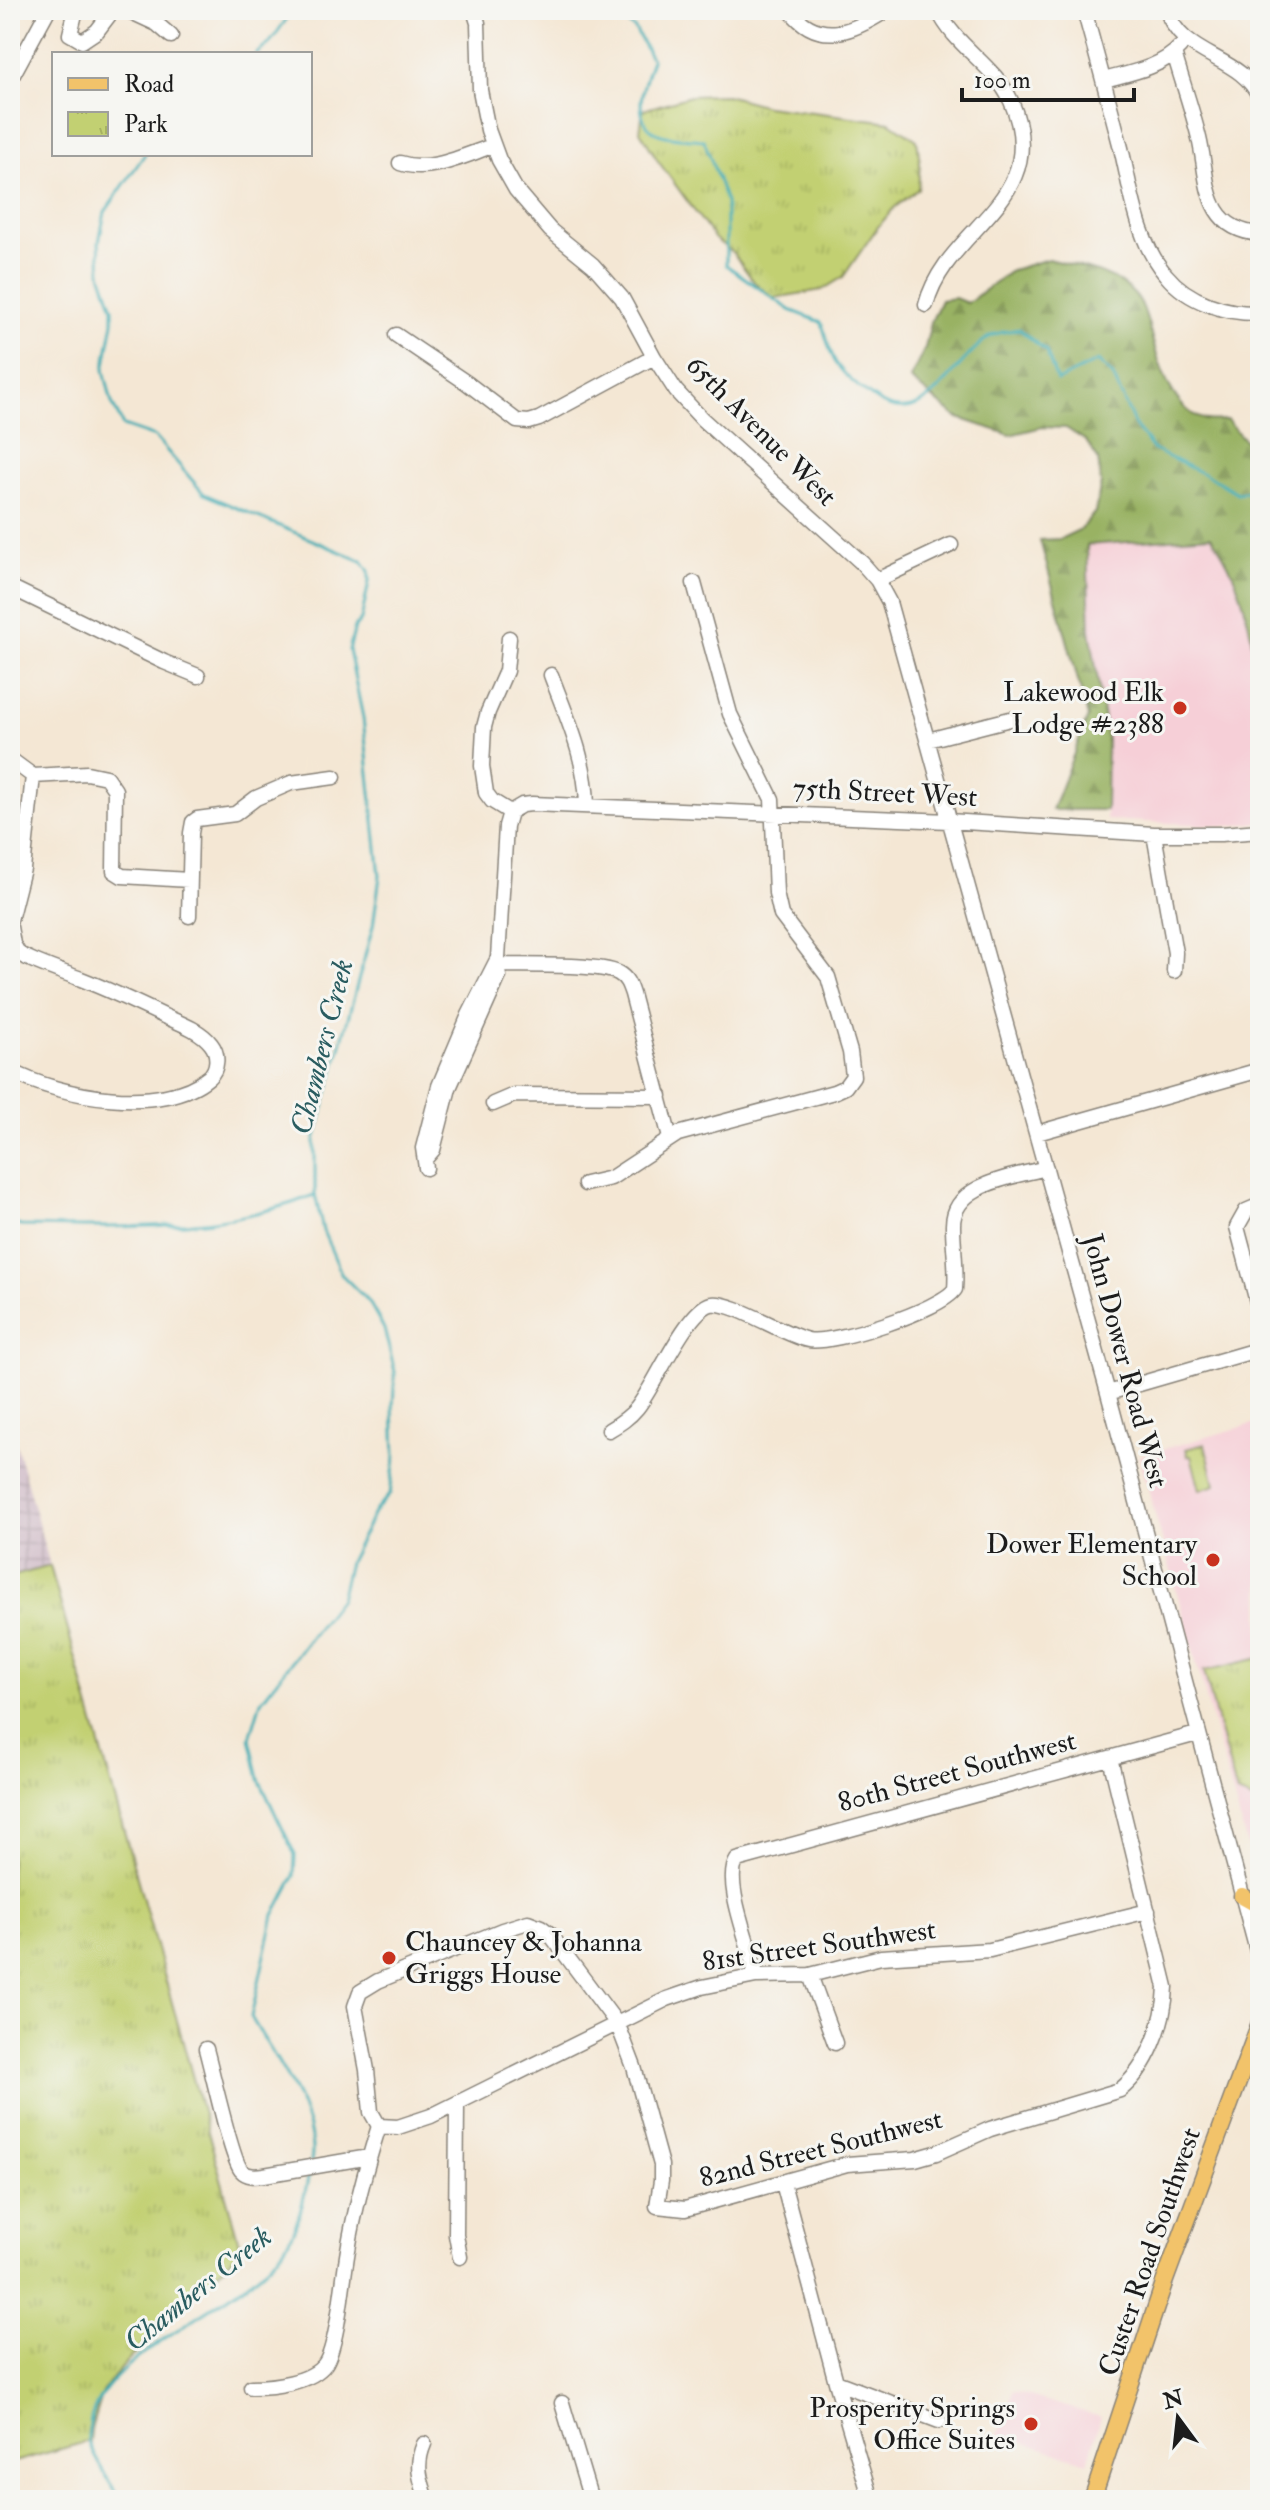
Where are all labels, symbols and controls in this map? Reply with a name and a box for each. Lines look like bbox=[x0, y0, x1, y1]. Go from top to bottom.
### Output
legend bbox=[52, 52, 312, 156]
scale bar bbox=[962, 52, 1134, 102]
text: 100 m bbox=[974, 65, 1031, 96]
text: Road bbox=[124, 69, 174, 100]
text: Park bbox=[124, 109, 168, 140]
street label: 65th Avenue West bbox=[678, 348, 844, 514]
place label: Lakewood Elk Lodge #2388 bbox=[1003, 675, 1165, 742]
marker: Lakewood Elk Lodge #2388 bbox=[1171, 699, 1189, 717]
street label: 75th Street West bbox=[792, 771, 978, 815]
water label: Chambers Creek bbox=[282, 955, 362, 1139]
street label: John Dower Road West bbox=[1074, 1229, 1176, 1492]
place label: Dower Elementary School bbox=[986, 1527, 1198, 1594]
marker: Dower Elementary School bbox=[1204, 1551, 1222, 1569]
street label: 80th Street Southwest bbox=[834, 1723, 1080, 1821]
street label: 81st Street Southwest bbox=[700, 1912, 938, 1980]
place label: Chauncey & Johanna Griggs House bbox=[405, 1925, 642, 1992]
marker: Chauncey & Johanna Griggs House bbox=[380, 1949, 398, 1967]
street label: 82nd Street Southwest bbox=[696, 2102, 946, 2196]
street label: Custer Road Southwest bbox=[1091, 2123, 1209, 2381]
water label: Chambers Creek bbox=[117, 2218, 279, 2360]
north arrow bbox=[1138, 2378, 1218, 2458]
text: N bbox=[1159, 2383, 1187, 2416]
place label: Prosperity Springs Office Suites bbox=[809, 2391, 1015, 2458]
marker: Prosperity Springs Office Suites bbox=[1022, 2415, 1040, 2433]

